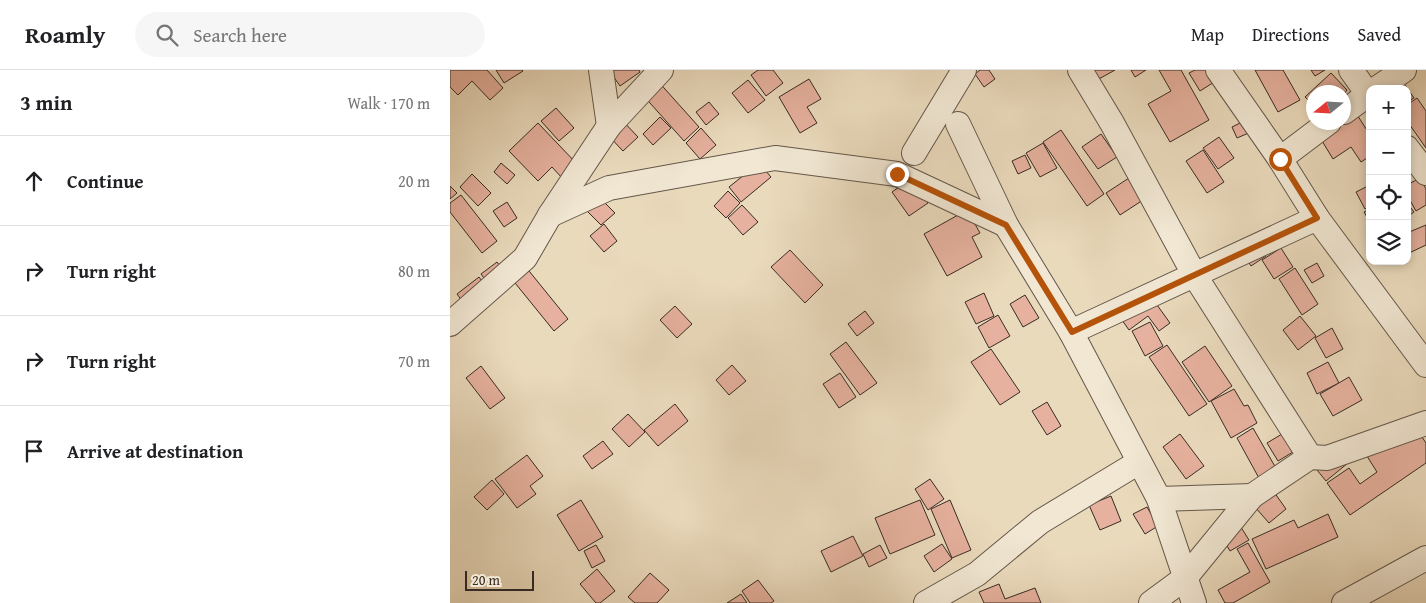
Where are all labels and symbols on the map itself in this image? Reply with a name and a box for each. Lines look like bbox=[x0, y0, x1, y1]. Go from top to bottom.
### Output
north arrow bbox=[1306, 85, 1351, 130]
route start bbox=[1269, 148, 1292, 171]
route end bbox=[886, 163, 909, 186]
scale bar bbox=[465, 568, 534, 591]

